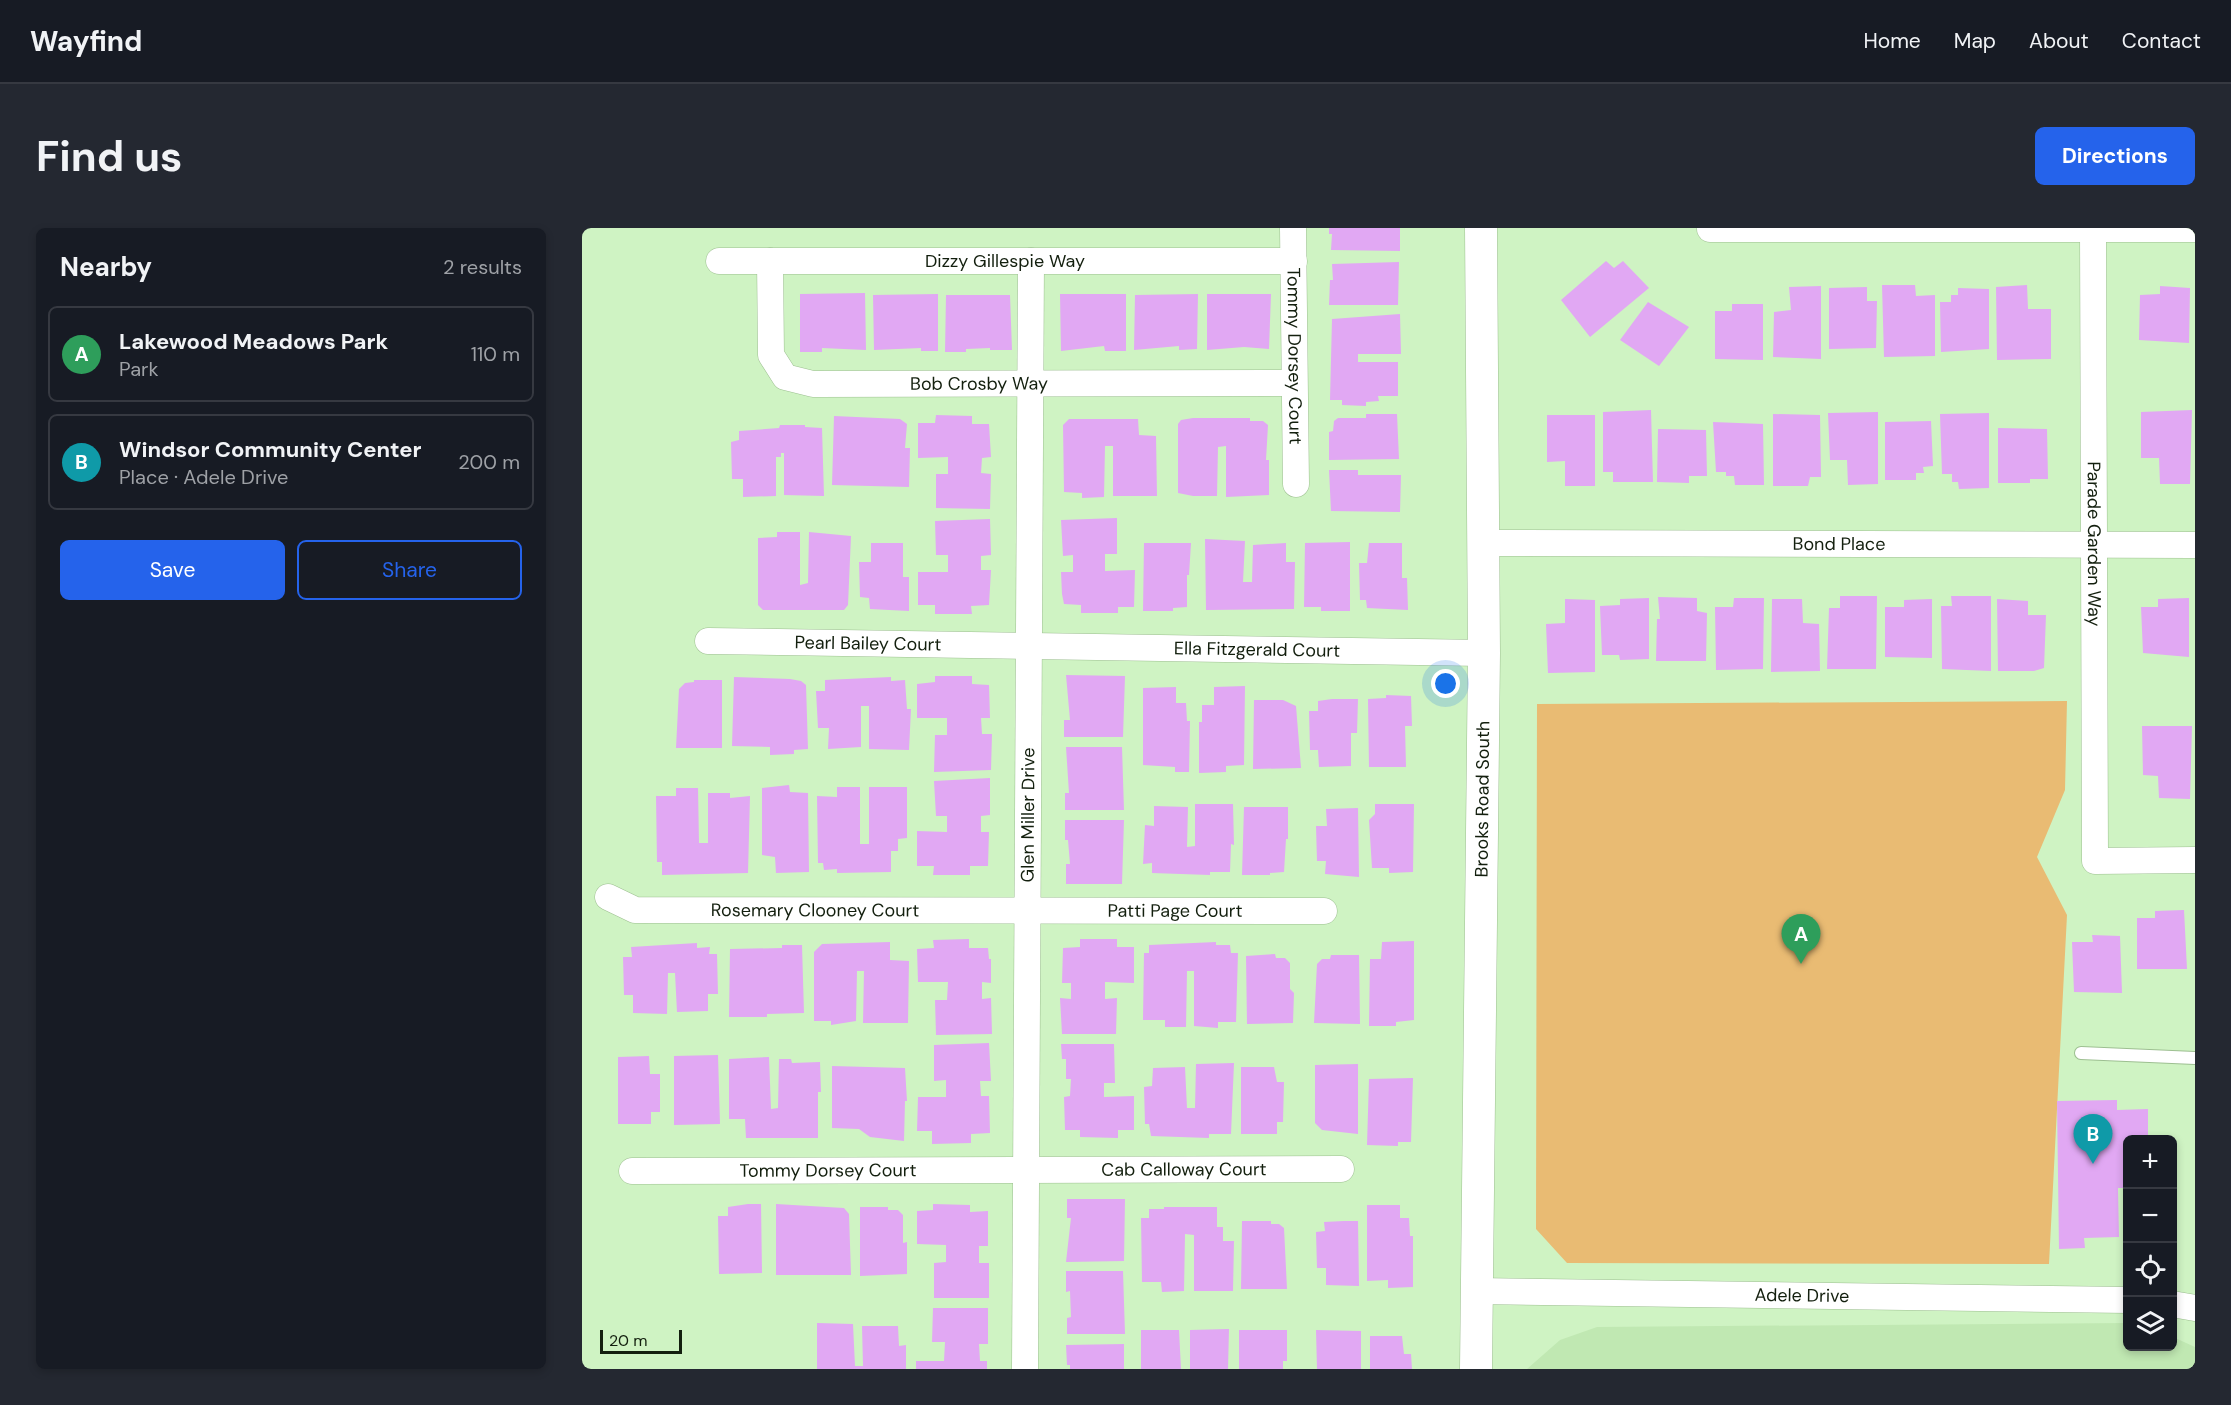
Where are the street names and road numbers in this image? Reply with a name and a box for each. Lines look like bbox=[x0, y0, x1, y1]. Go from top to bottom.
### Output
street label: Dizzy Gillespie Way bbox=[925, 249, 1085, 273]
street label: Tommy Dorsey Court bbox=[1281, 267, 1308, 445]
street label: Bob Crosby Way bbox=[910, 372, 1048, 396]
street label: Parade Garden Way bbox=[2082, 461, 2106, 627]
street label: Bond Place bbox=[1793, 532, 1885, 556]
street label: Pearl Bailey Court bbox=[794, 630, 942, 657]
street label: Ella Fitzgerald Court bbox=[1174, 636, 1340, 663]
street label: Brooks Road South bbox=[1469, 721, 1495, 877]
street label: Glen Miller Drive bbox=[1016, 747, 1040, 883]
street label: Rosemary Clooney Court bbox=[711, 898, 919, 922]
street label: Patti Page Court bbox=[1107, 899, 1243, 923]
street label: Cab Calloway Court bbox=[1101, 1157, 1267, 1182]
street label: Tommy Dorsey Court bbox=[739, 1158, 917, 1183]
street label: Adele Drive bbox=[1754, 1283, 1849, 1308]

